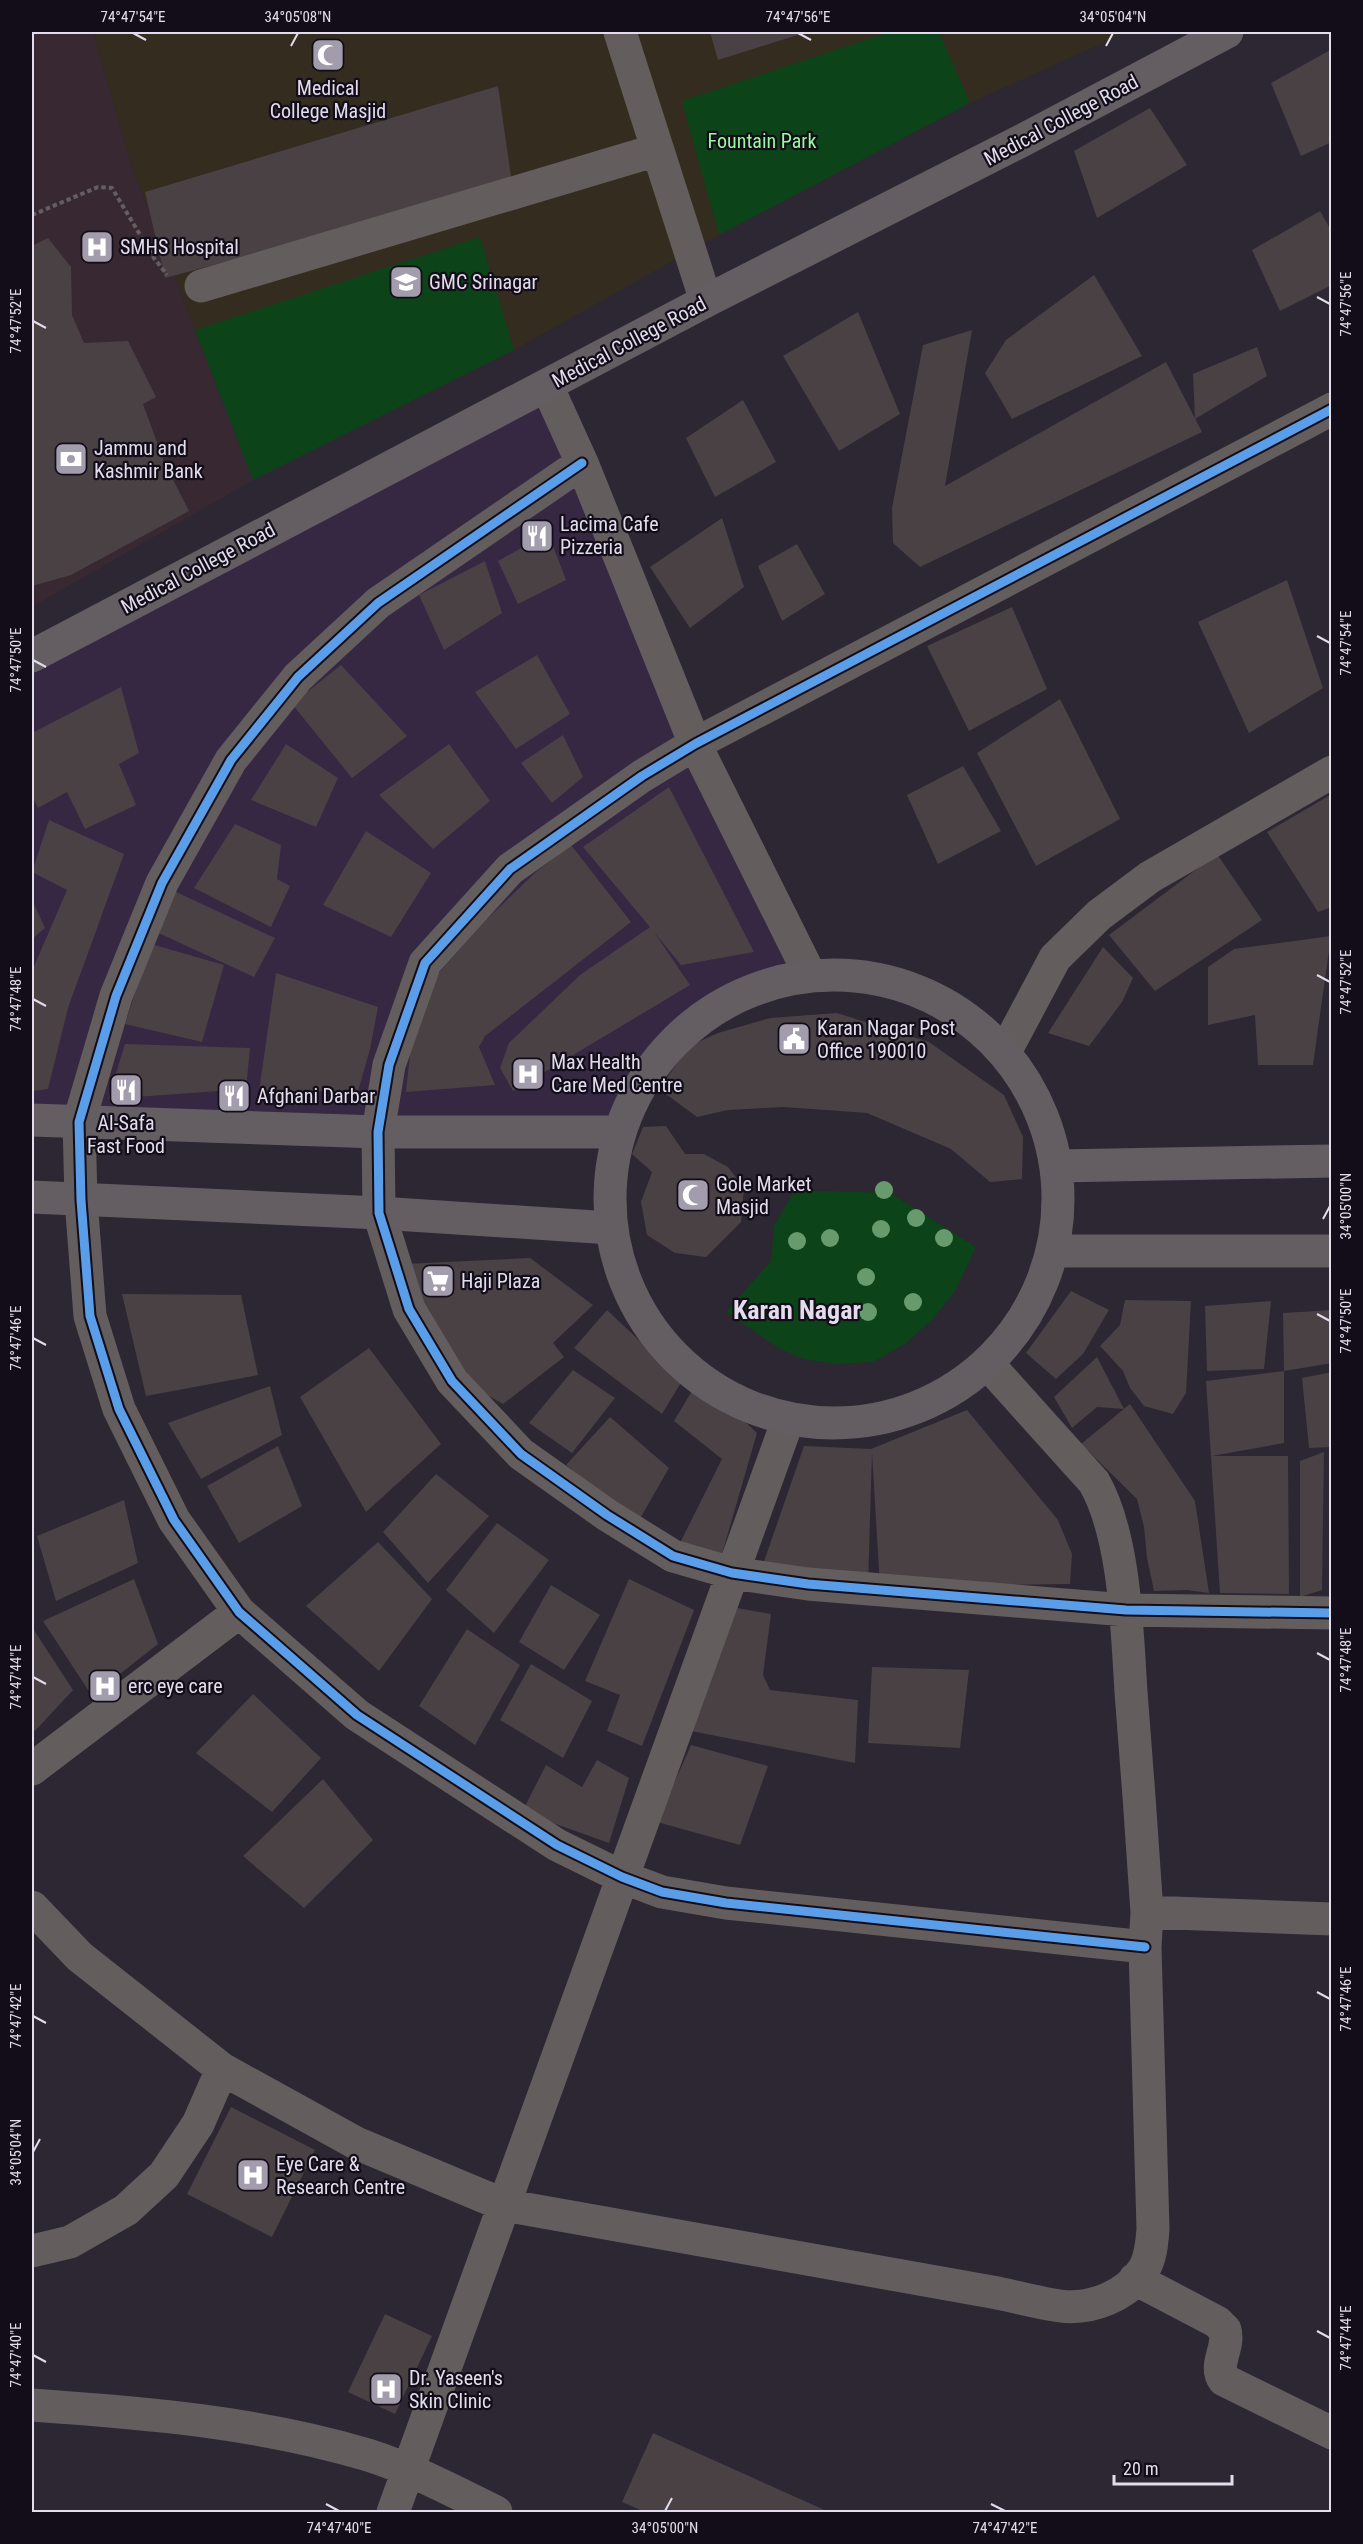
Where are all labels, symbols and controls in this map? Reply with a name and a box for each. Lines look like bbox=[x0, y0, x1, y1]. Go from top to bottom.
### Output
text: 74°47'54"E bbox=[101, 8, 165, 26]
text: 34°05'08"N bbox=[265, 8, 331, 26]
text: 74°47'56"E bbox=[766, 8, 830, 26]
text: 34°05'04"N bbox=[1080, 8, 1146, 26]
mosque icon: Medical College Masjid bbox=[310, 37, 346, 73]
street label: Medical College Road bbox=[980, 69, 1142, 171]
place label: Medical College Masjid bbox=[270, 76, 386, 123]
park label: Fountain Park bbox=[708, 129, 816, 153]
hospital icon: SMHS Hospital bbox=[79, 229, 115, 265]
place label: SMHS Hospital bbox=[120, 235, 239, 259]
school or university icon: GMC Srinagar bbox=[388, 264, 424, 300]
place label: GMC Srinagar bbox=[429, 270, 538, 294]
text: 74°47'56"E bbox=[1337, 272, 1355, 336]
text: 74°47'52"E bbox=[7, 289, 25, 353]
street label: Medical College Road bbox=[548, 291, 710, 393]
place label: Jammu and Kashmir Bank bbox=[94, 436, 203, 483]
bank icon: Jammu and Kashmir Bank bbox=[53, 441, 89, 477]
place label: Lacima Cafe Pizzeria bbox=[560, 512, 659, 559]
street label: Medical College Road bbox=[117, 517, 279, 619]
restaurant icon: Lacima Cafe Pizzeria bbox=[519, 518, 555, 554]
text: 74°47'54"E bbox=[1337, 611, 1355, 675]
text: 74°47'50"E bbox=[7, 628, 25, 692]
text: 74°47'52"E bbox=[1337, 950, 1355, 1014]
text: 74°47'48"E bbox=[7, 967, 25, 1031]
place label: Karan Nagar Post Office 190010 bbox=[817, 1016, 955, 1063]
public building icon: Karan Nagar Post Office 190010 bbox=[776, 1021, 812, 1057]
place label: Max Health Care Med Centre bbox=[551, 1050, 682, 1097]
hospital icon: Max Health Care Med Centre bbox=[510, 1056, 546, 1092]
restaurant icon: Al-Safa Fast Food bbox=[108, 1072, 144, 1108]
restaurant icon: Afghani Darbar bbox=[216, 1078, 252, 1114]
place label: Afghani Darbar bbox=[257, 1084, 375, 1108]
place label: Al-Safa Fast Food bbox=[87, 1111, 165, 1158]
place label: Gole Market Masjid bbox=[716, 1172, 811, 1219]
text: 34°05'00"N bbox=[1337, 1173, 1355, 1239]
mosque icon: Gole Market Masjid bbox=[675, 1177, 711, 1213]
supermarket icon: Haji Plaza bbox=[420, 1263, 456, 1299]
place label: Haji Plaza bbox=[461, 1269, 540, 1293]
text: 74°47'50"E bbox=[1337, 1289, 1355, 1353]
district label: Karan Nagar bbox=[733, 1295, 861, 1325]
text: 74°47'46"E bbox=[7, 1306, 25, 1370]
text: 74°47'48"E bbox=[1337, 1628, 1355, 1692]
text: 74°47'44"E bbox=[7, 1645, 25, 1709]
hospital icon: erc eye care bbox=[87, 1668, 123, 1704]
place label: erc eye care bbox=[128, 1674, 223, 1698]
text: 74°47'46"E bbox=[1337, 1967, 1355, 2031]
text: 74°47'42"E bbox=[7, 1984, 25, 2048]
text: 34°05'04"N bbox=[7, 2119, 25, 2185]
place label: Eye Care & Research Centre bbox=[276, 2152, 405, 2199]
hospital icon: Eye Care & Research Centre bbox=[235, 2157, 271, 2193]
text: 74°47'44"E bbox=[1337, 2306, 1355, 2370]
text: 74°47'40"E bbox=[7, 2323, 25, 2387]
place label: Dr. Yaseen's Skin Clinic bbox=[409, 2366, 503, 2413]
hospital icon: Dr. Yaseen's Skin Clinic bbox=[368, 2371, 404, 2407]
scale bar bbox=[1114, 2448, 1232, 2486]
text: 20 m bbox=[1123, 2458, 1158, 2479]
text: 74°47'40"E bbox=[307, 2519, 371, 2537]
text: 34°05'00"N bbox=[632, 2519, 698, 2537]
text: 74°47'42"E bbox=[973, 2519, 1037, 2537]

